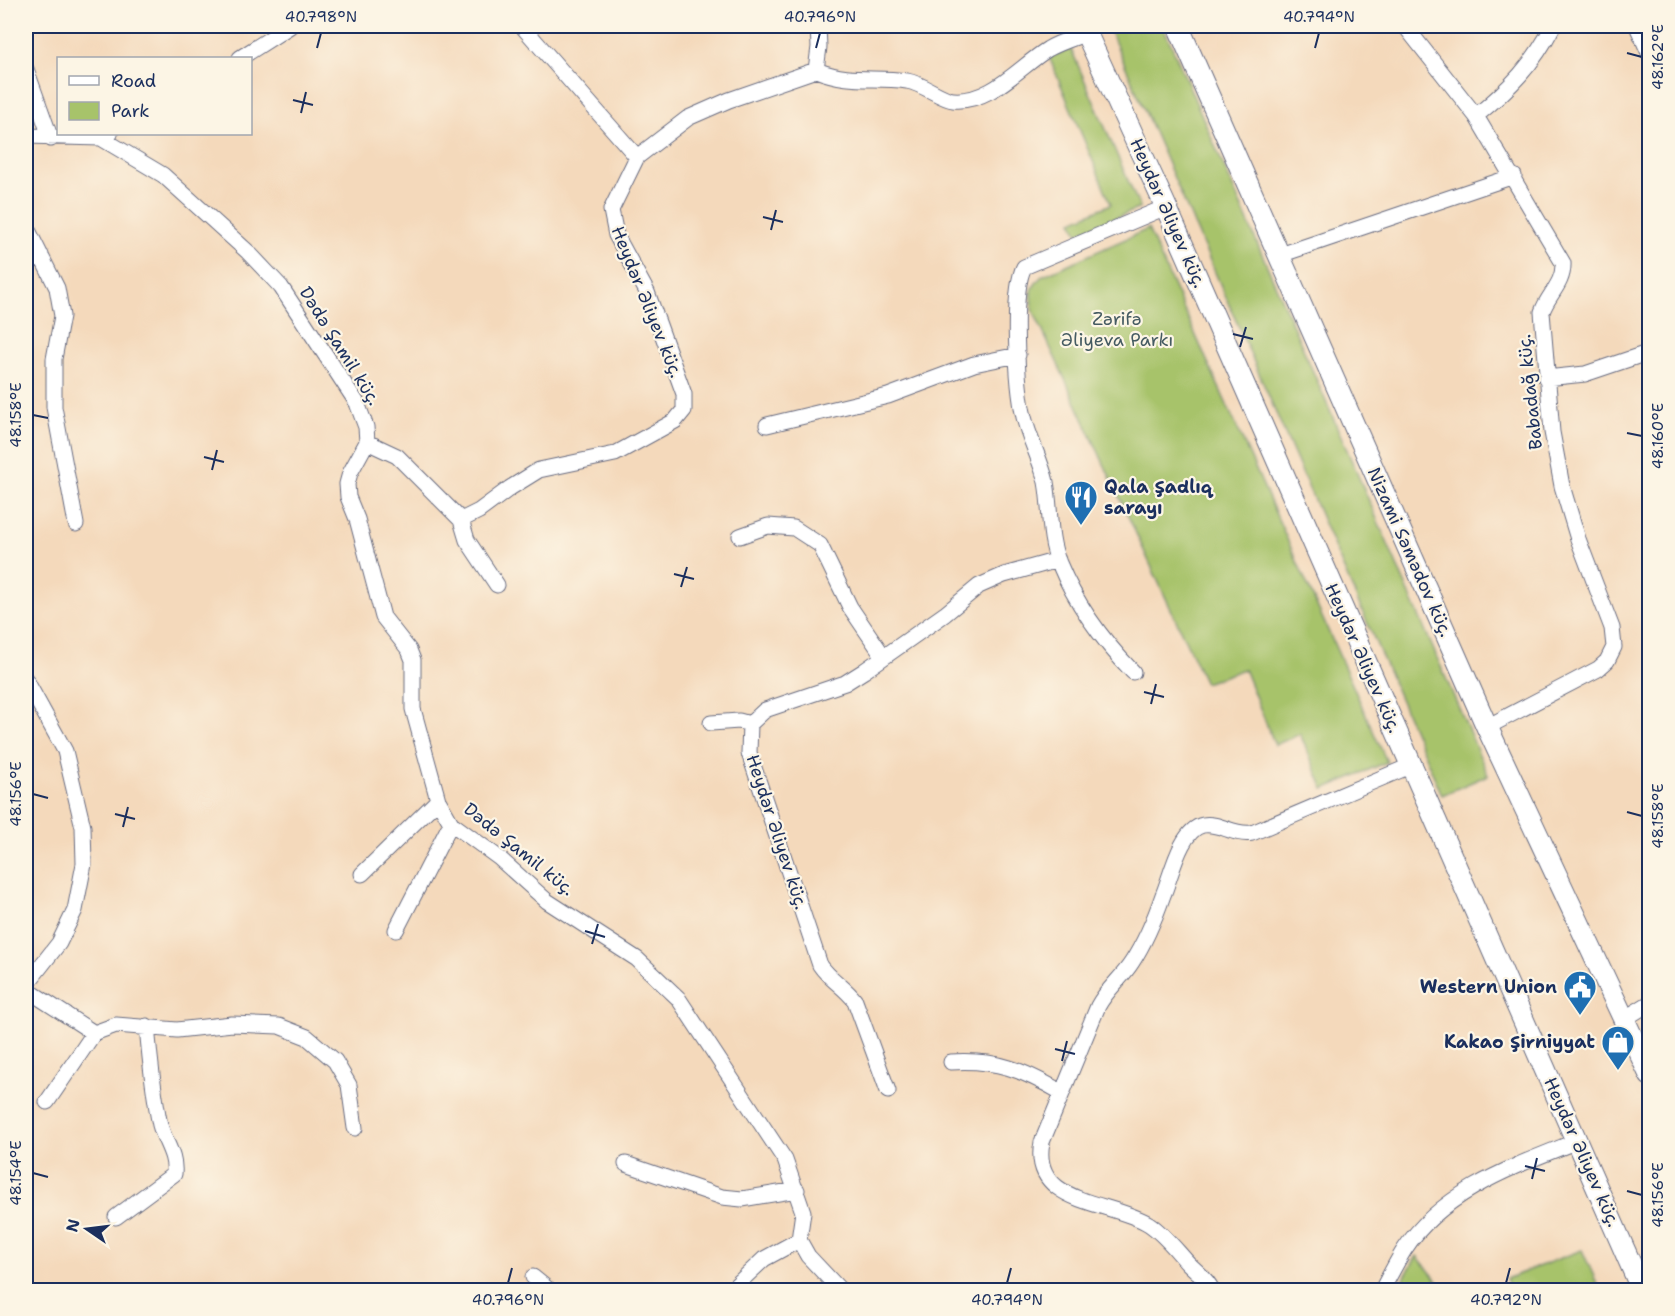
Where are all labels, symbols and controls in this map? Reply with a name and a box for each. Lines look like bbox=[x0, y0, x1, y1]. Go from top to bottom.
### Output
text: 40.798°N bbox=[285, 7, 357, 27]
text: 40.796°N bbox=[784, 7, 856, 27]
text: 40.794°N bbox=[1283, 7, 1355, 27]
text: 48.162°E bbox=[1648, 24, 1668, 90]
legend bbox=[57, 57, 252, 135]
text: Road bbox=[111, 69, 156, 93]
text: Park bbox=[111, 99, 150, 123]
street label: Heydər Əliyev küç. bbox=[1124, 134, 1212, 292]
street label: Heydər Əliyev küç. bbox=[606, 223, 688, 381]
street label: Dədə Şamil küç. bbox=[294, 282, 386, 410]
park label: Zərifə Əliyeva Parkı bbox=[1061, 307, 1173, 352]
street label: Babadağ küç. bbox=[1512, 333, 1548, 451]
text: 48.158°E bbox=[6, 382, 26, 448]
text: 48.160°E bbox=[1648, 403, 1668, 469]
street label: Nizami Səmədov küç. bbox=[1362, 463, 1458, 641]
place label: Qala Şadlıq sarayı bbox=[1104, 475, 1214, 520]
restaurant icon: Qala Şadlıq sarayı bbox=[1063, 479, 1099, 526]
street label: Heydər Əliyev küç. bbox=[1319, 579, 1407, 737]
street label: Heydər Əliyev küç. bbox=[741, 751, 813, 913]
text: 48.156°E bbox=[6, 761, 26, 827]
text: 48.158°E bbox=[1648, 783, 1668, 849]
street label: Dədə Şamil küç. bbox=[459, 797, 579, 901]
public building icon: Western Union bbox=[1562, 969, 1598, 1016]
place label: Western Union bbox=[1420, 975, 1557, 999]
shop icon: Kakao Şirniyyat bbox=[1600, 1024, 1636, 1071]
place label: Kakao Şirniyyat bbox=[1444, 1030, 1595, 1054]
street label: Heydər Əliyev küç. bbox=[1538, 1073, 1626, 1231]
text: 48.154°E bbox=[6, 1140, 26, 1206]
text: 48.156°E bbox=[1648, 1162, 1668, 1228]
north arrow bbox=[57, 1199, 117, 1259]
text: N bbox=[61, 1217, 85, 1234]
text: 40.796°N bbox=[472, 1290, 544, 1310]
text: 40.794°N bbox=[971, 1290, 1043, 1310]
text: 40.792°N bbox=[1470, 1290, 1542, 1310]

